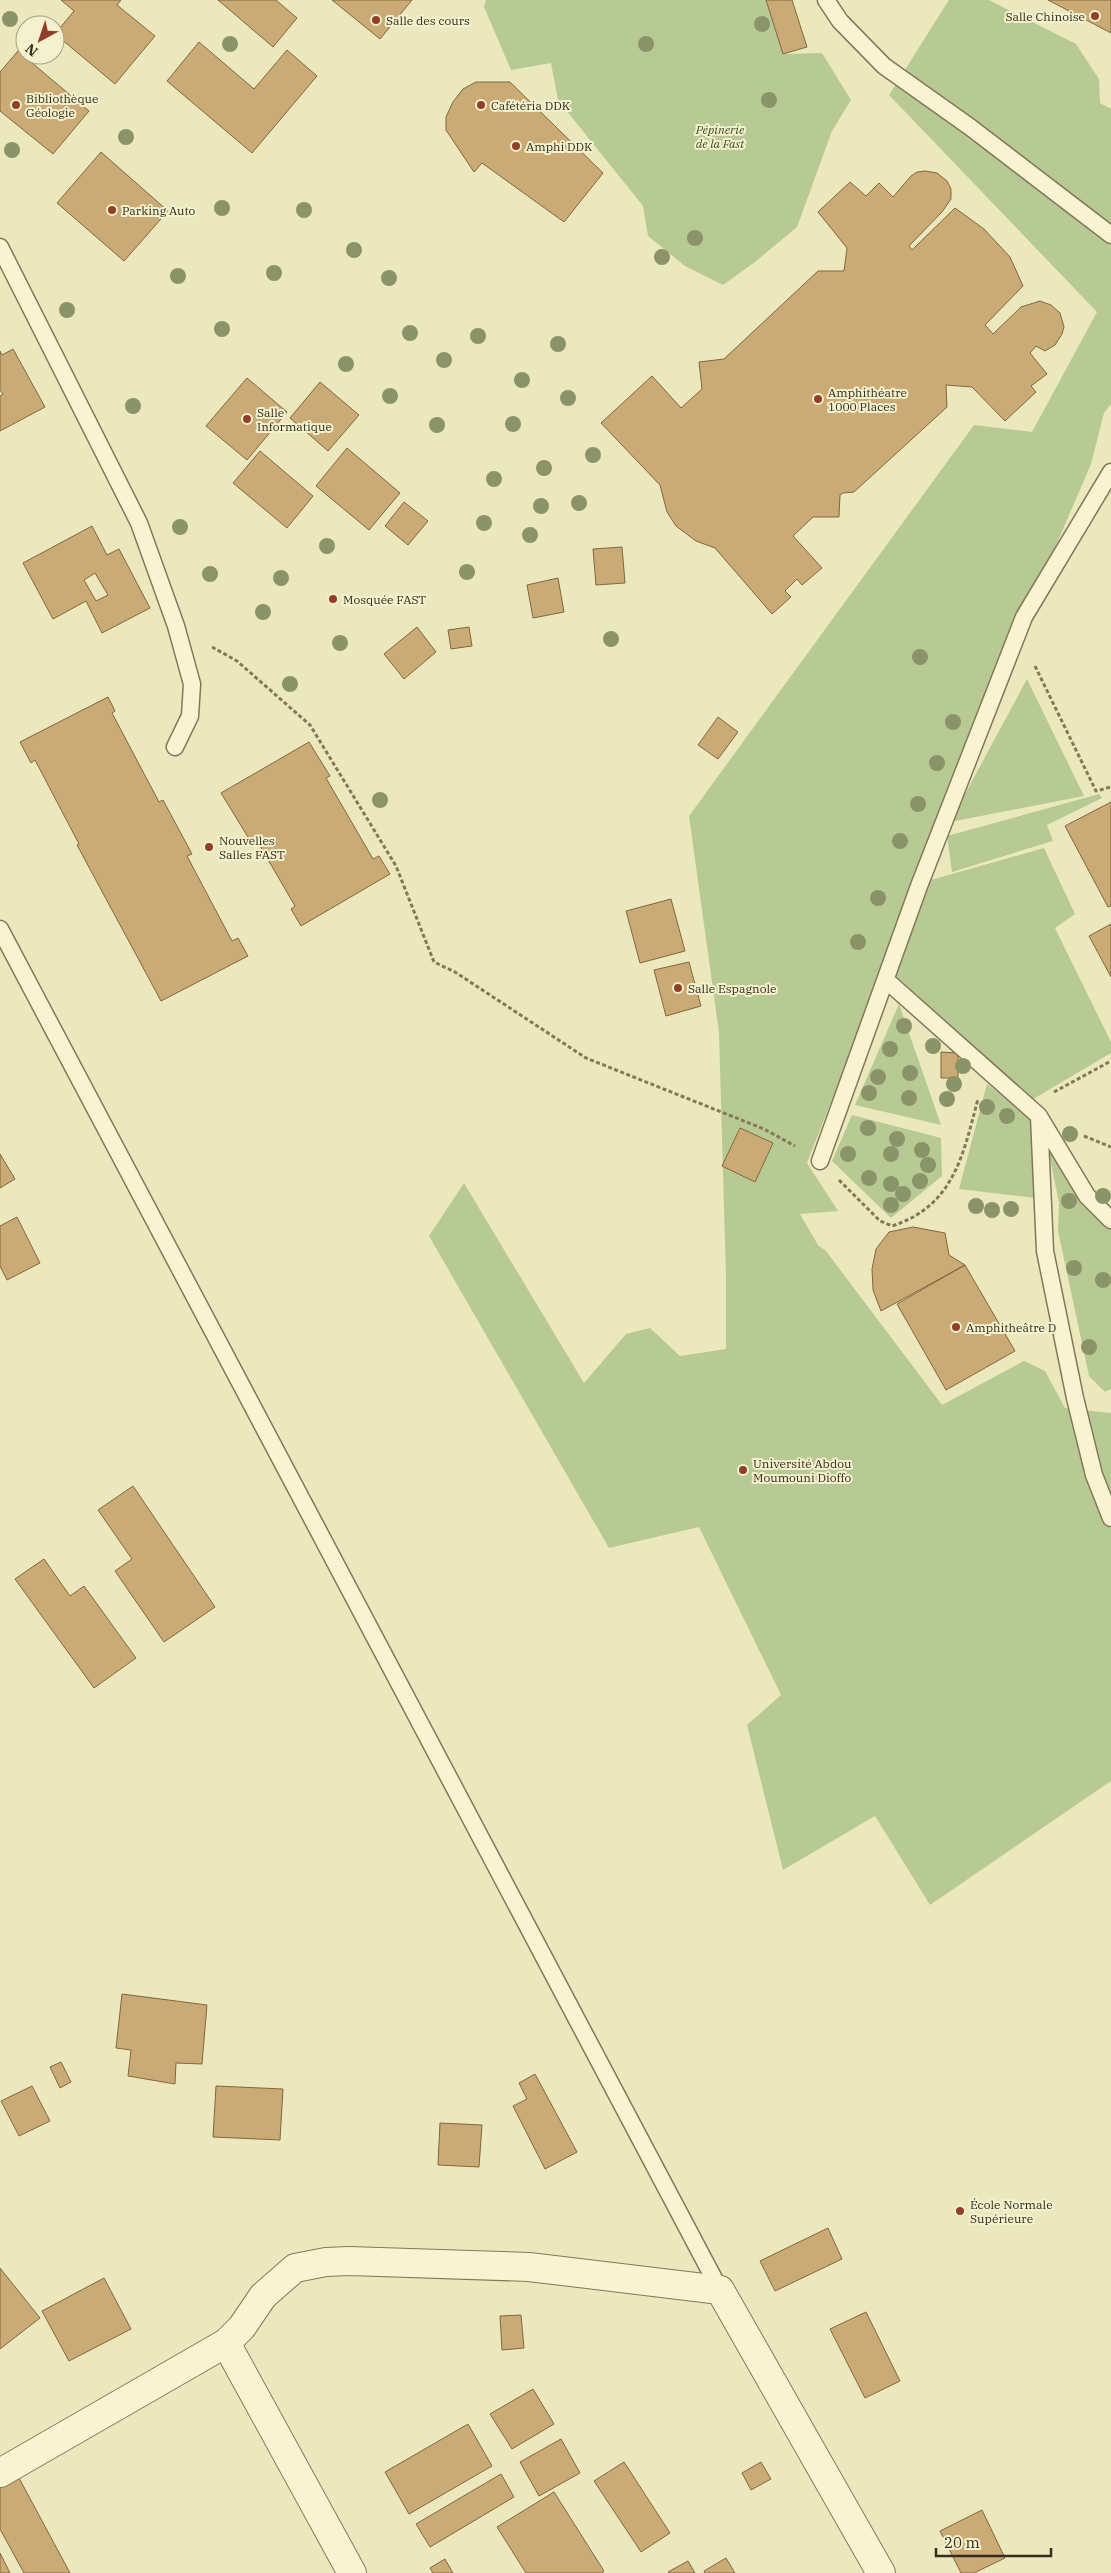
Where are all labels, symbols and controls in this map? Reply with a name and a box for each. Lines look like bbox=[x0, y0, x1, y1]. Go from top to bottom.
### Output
place label: Salle Chinoise bbox=[1005, 9, 1085, 24]
marker: Salle Chinoise bbox=[1089, 10, 1101, 22]
place label: Salle des cours bbox=[386, 13, 470, 28]
marker: Salle des cours bbox=[370, 14, 382, 26]
north arrow bbox=[15, 15, 65, 65]
text: N bbox=[22, 40, 42, 60]
place label: Bibliothèque Géologie bbox=[26, 91, 98, 120]
place label: Cafétéria DDK bbox=[491, 98, 571, 113]
marker: Bibliothèque Géologie bbox=[10, 99, 22, 111]
marker: Cafétéria DDK bbox=[475, 99, 487, 111]
park label: Pépinerie de la Fast bbox=[695, 122, 745, 151]
place label: Amphi DDK bbox=[526, 139, 593, 154]
marker: Amphi DDK bbox=[510, 140, 522, 152]
place label: Parking Auto bbox=[122, 203, 196, 218]
marker: Parking Auto bbox=[106, 204, 118, 216]
place label: Amphithéatre 1000 Places bbox=[828, 385, 907, 414]
marker: Amphithéatre 1000 Places bbox=[812, 393, 824, 405]
place label: Salle Informatique bbox=[257, 405, 332, 434]
marker: Salle Informatique bbox=[241, 413, 253, 425]
place label: Mosquée FAST bbox=[343, 592, 426, 607]
marker: Mosquée FAST bbox=[327, 593, 339, 605]
place label: Nouvelles Salles FAST bbox=[219, 833, 285, 862]
marker: Nouvelles Salles FAST bbox=[203, 841, 215, 853]
place label: Salle Espagnole bbox=[688, 981, 777, 996]
marker: Salle Espagnole bbox=[672, 982, 684, 994]
place label: Amphitheâtre D bbox=[966, 1320, 1056, 1335]
marker: Amphitheâtre D bbox=[950, 1321, 962, 1333]
place label: Université Abdou Moumouni Dioffo bbox=[753, 1456, 852, 1485]
marker: Université Abdou Moumouni Dioffo bbox=[737, 1464, 749, 1476]
place label: École Normale Supérieure bbox=[970, 2197, 1053, 2226]
marker: École Normale Supérieure bbox=[954, 2205, 966, 2217]
scale bar bbox=[936, 2526, 1051, 2558]
text: 20 m bbox=[944, 2533, 980, 2552]

